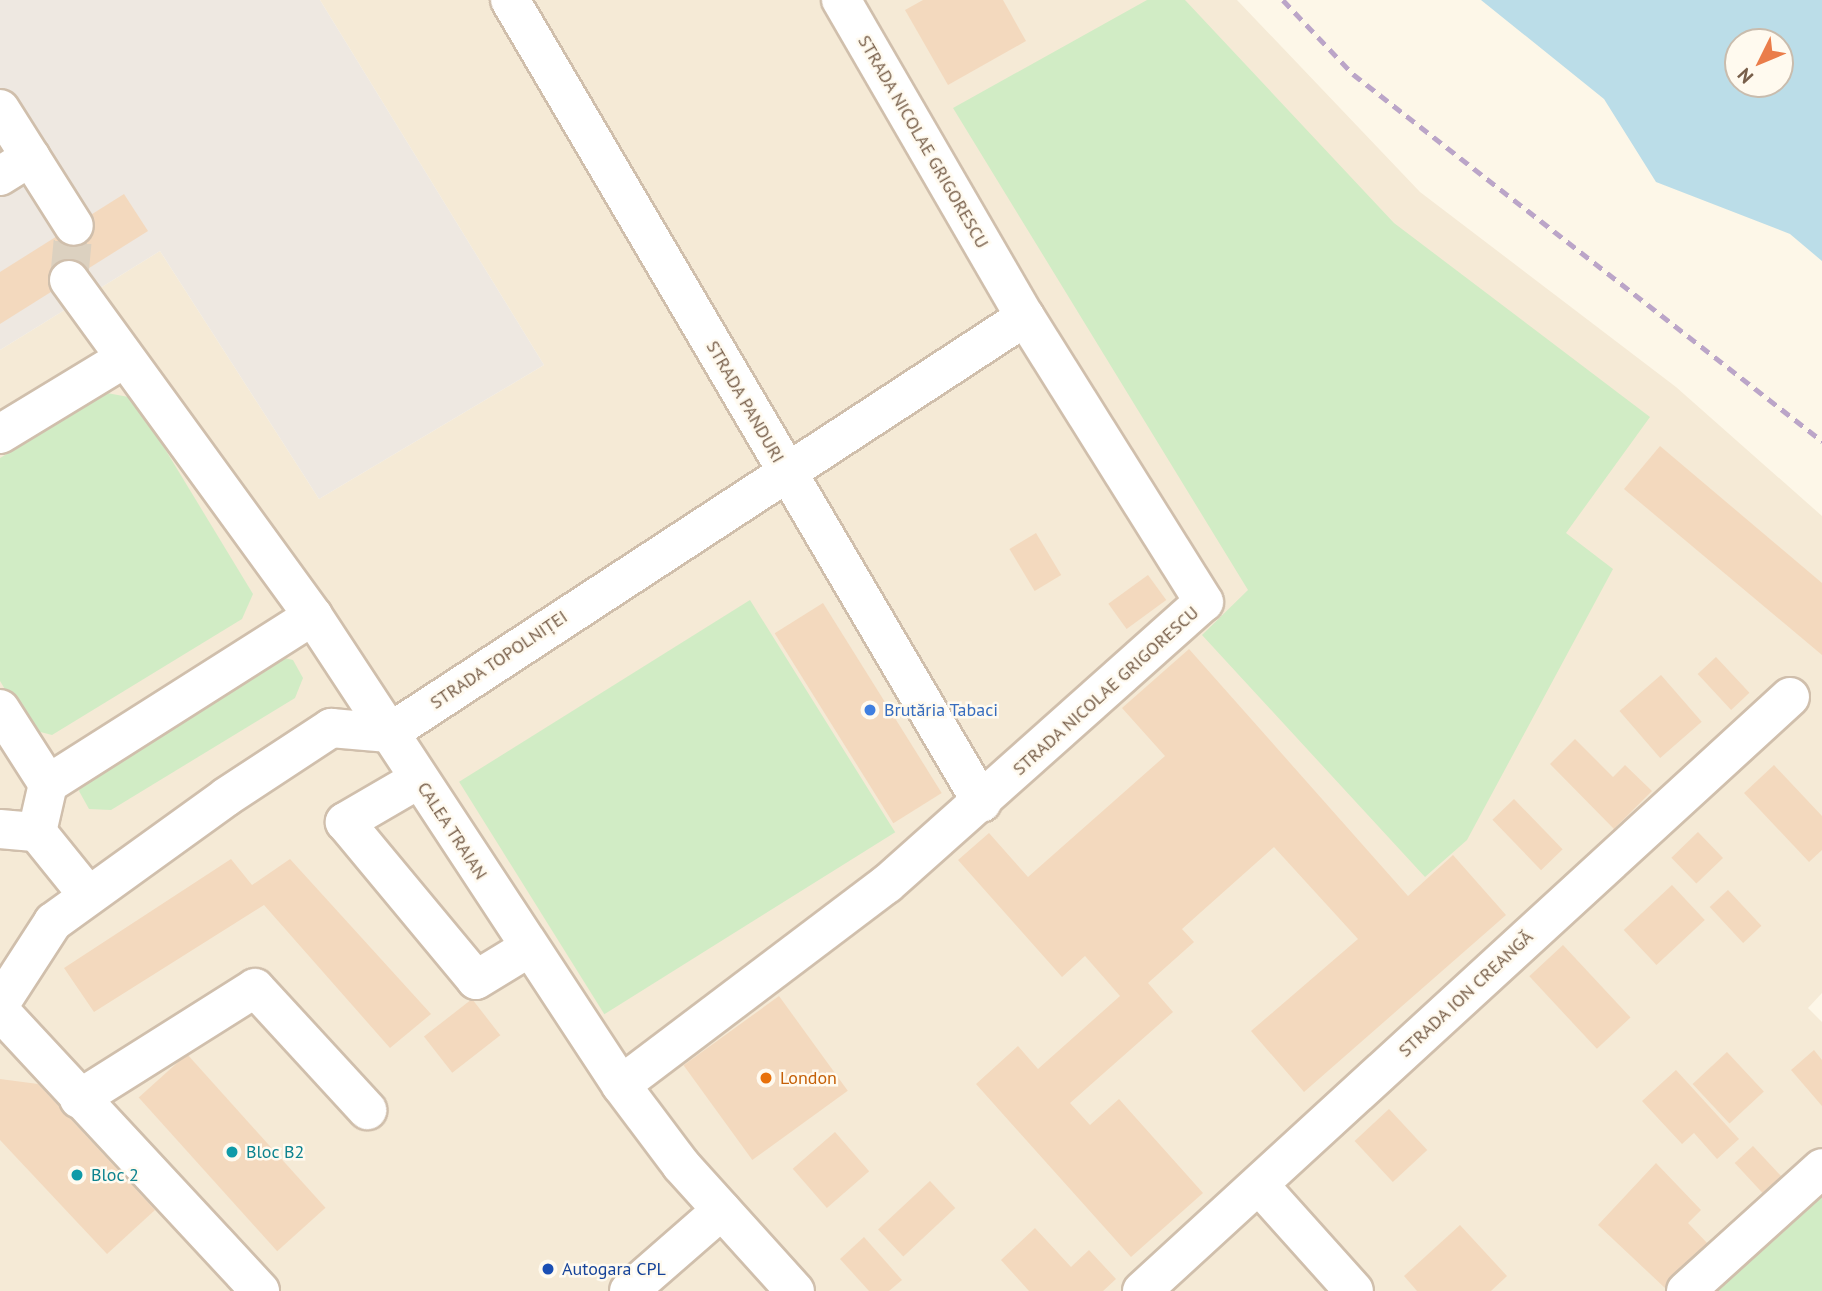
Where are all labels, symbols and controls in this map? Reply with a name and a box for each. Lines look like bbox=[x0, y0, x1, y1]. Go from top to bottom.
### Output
north arrow bbox=[1724, 28, 1794, 98]
street label: STRADA NICOLAE GRIGORESCU bbox=[853, 31, 993, 253]
text: N bbox=[1732, 63, 1758, 89]
street label: STRADA PANDURI bbox=[701, 337, 789, 467]
street label: STRADA NICOLAE GRIGORESCU bbox=[1008, 602, 1204, 780]
street label: STRADA TOPOLNIȚEI bbox=[426, 606, 572, 714]
place label: Brutăria Tabaci bbox=[884, 699, 999, 721]
marker: Brutăria Tabaci bbox=[862, 702, 878, 718]
street label: CALEA TRAIAN bbox=[412, 778, 492, 884]
street label: STRADA ION CREANGĂ bbox=[1394, 926, 1538, 1062]
place label: London bbox=[780, 1067, 837, 1089]
marker: London bbox=[758, 1070, 774, 1086]
place label: Bloc B2 bbox=[246, 1141, 305, 1163]
marker: Bloc B2 bbox=[224, 1144, 240, 1160]
place label: Bloc 2 bbox=[91, 1164, 139, 1186]
marker: Bloc 2 bbox=[69, 1167, 85, 1183]
place label: Autogara CPL bbox=[562, 1258, 666, 1280]
marker: Autogara CPL bbox=[540, 1261, 556, 1277]

